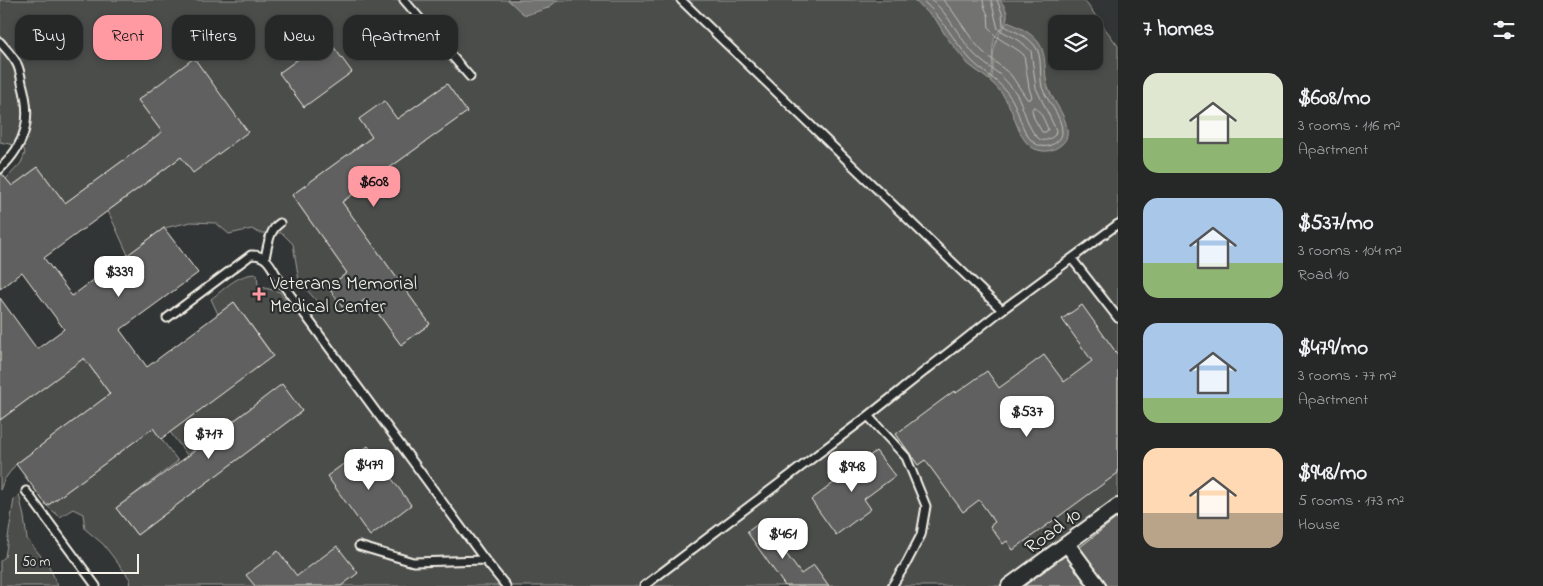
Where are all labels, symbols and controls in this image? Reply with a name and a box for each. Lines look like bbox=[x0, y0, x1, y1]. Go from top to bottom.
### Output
chip: Buy bbox=[15, 15, 83, 60]
chip: Rent bbox=[93, 15, 162, 60]
chip: Filters bbox=[172, 15, 255, 60]
chip: New bbox=[265, 15, 333, 60]
chip: Apartment bbox=[343, 15, 458, 60]
map controls bbox=[1048, 15, 1103, 70]
button: layers bbox=[1048, 15, 1103, 70]
text: 7 homes bbox=[1143, 15, 1214, 45]
icon: filters bbox=[1490, 16, 1518, 44]
text: $608/mo bbox=[1298, 84, 1371, 114]
icon: home bbox=[1183, 93, 1243, 153]
text: 3 rooms · 116 m² bbox=[1298, 114, 1401, 138]
text: Apartment bbox=[1298, 138, 1368, 162]
pin: $608 bbox=[344, 166, 404, 208]
text: $608 bbox=[359, 170, 389, 194]
text: $537/mo bbox=[1298, 209, 1374, 239]
icon: home bbox=[1183, 218, 1243, 278]
text: 3 rooms · 104 m² bbox=[1298, 239, 1402, 263]
pin: $339 bbox=[89, 256, 149, 298]
text: $339 bbox=[105, 260, 133, 284]
text: Road 10 bbox=[1298, 263, 1349, 287]
place label: Veterans Memorial Medical Center bbox=[269, 270, 417, 322]
marker: Veterans Memorial Medical Center bbox=[252, 287, 266, 301]
text: $479/mo bbox=[1298, 334, 1368, 364]
icon: home bbox=[1183, 343, 1243, 403]
text: 3 rooms · 77 m² bbox=[1298, 364, 1397, 388]
text: Apartment bbox=[1298, 388, 1368, 412]
pin: $537 bbox=[997, 396, 1057, 438]
text: $537 bbox=[1011, 400, 1043, 424]
pin: $717 bbox=[179, 418, 239, 460]
text: $717 bbox=[195, 422, 223, 446]
pin: $479 bbox=[339, 448, 399, 491]
pin: $948 bbox=[822, 450, 882, 493]
text: $479 bbox=[355, 453, 383, 477]
text: $948 bbox=[838, 455, 866, 479]
text: $948/mo bbox=[1298, 459, 1367, 489]
icon: home bbox=[1183, 468, 1243, 528]
text: 5 rooms · 173 m² bbox=[1298, 489, 1404, 513]
street label: Road 10 bbox=[1019, 501, 1088, 562]
text: House bbox=[1298, 513, 1340, 537]
pin: $461 bbox=[753, 518, 813, 560]
text: $461 bbox=[769, 522, 797, 546]
scale bar bbox=[15, 551, 139, 574]
text: 50 m bbox=[22, 552, 50, 573]

